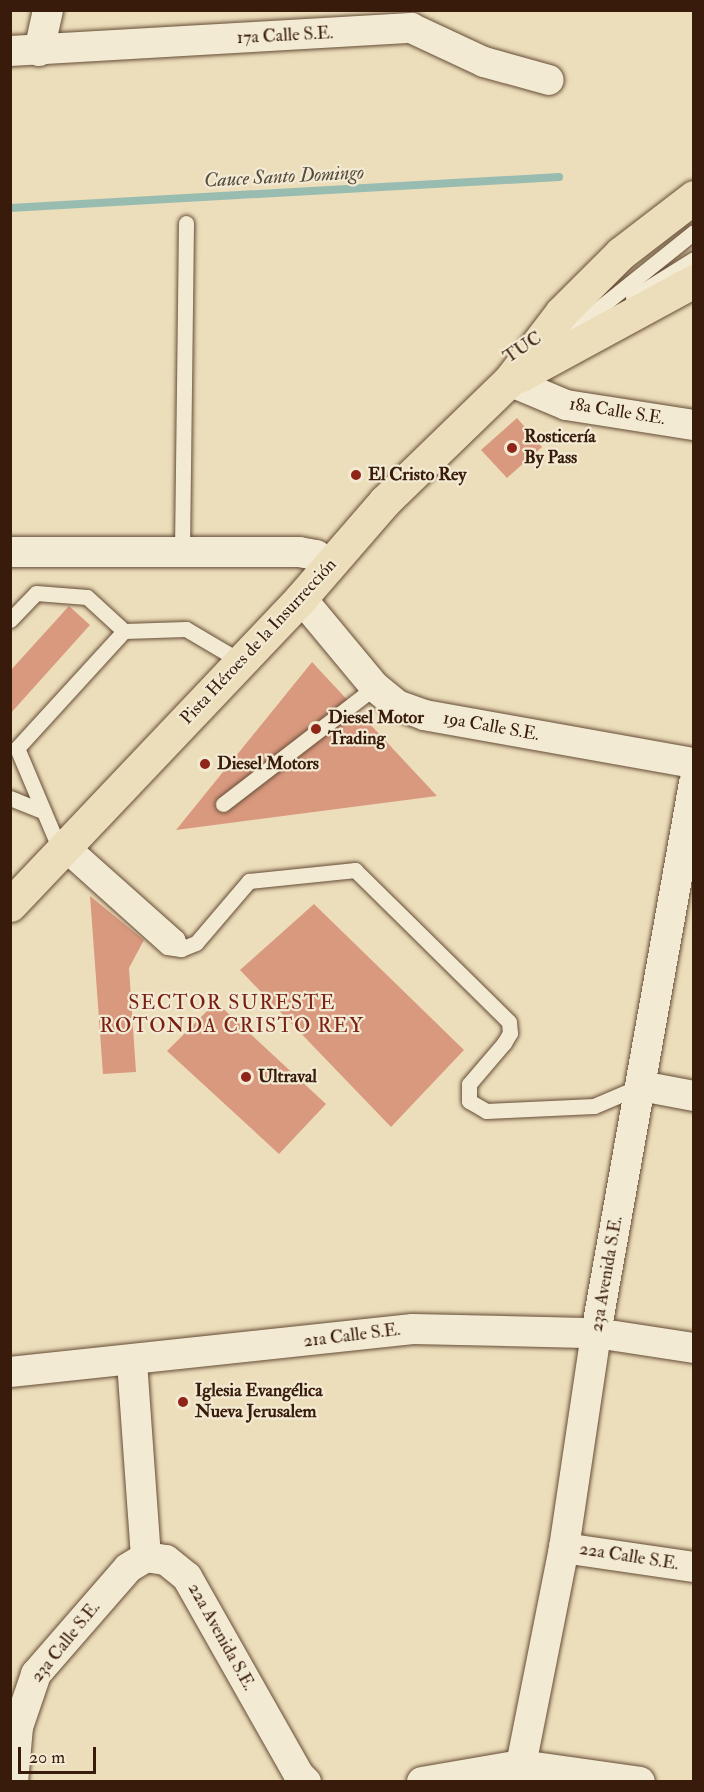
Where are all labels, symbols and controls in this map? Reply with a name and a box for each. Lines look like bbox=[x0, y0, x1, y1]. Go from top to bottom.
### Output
street label: 17a Calle S.E. bbox=[236, 23, 334, 49]
water label: Cauce Santo Domingo bbox=[203, 160, 365, 192]
street label: TUC bbox=[500, 327, 546, 369]
street label: 18a Calle S.E. bbox=[567, 394, 667, 430]
place label: Rosticería By Pass bbox=[524, 427, 596, 470]
marker: Rosticería By Pass bbox=[505, 441, 519, 455]
place label: El Cristo Rey bbox=[368, 464, 466, 486]
marker: El Cristo Rey bbox=[349, 468, 363, 482]
street label: Pista Héroes de la Insurrección bbox=[176, 554, 342, 730]
place label: Diesel Motor Trading bbox=[328, 708, 424, 750]
street label: 19a Calle S.E. bbox=[441, 708, 541, 746]
marker: Diesel Motor Trading bbox=[309, 722, 323, 736]
place label: Diesel Motors bbox=[217, 753, 319, 775]
marker: Diesel Motors bbox=[198, 757, 212, 771]
district label: SECTOR SURESTE ROTONDA CRISTO REY bbox=[100, 991, 364, 1038]
place label: Ultraval bbox=[258, 1066, 317, 1088]
marker: Ultraval bbox=[239, 1070, 253, 1084]
street label: 23a Avenida S.E. bbox=[586, 1214, 628, 1334]
street label: 21a Calle S.E. bbox=[302, 1319, 402, 1353]
place label: Iglesia Evangélica Nueva Jerusalem bbox=[195, 1381, 323, 1424]
marker: Iglesia Evangélica Nueva Jerusalem bbox=[176, 1395, 190, 1409]
street label: 22a Calle S.E. bbox=[578, 1538, 680, 1576]
street label: 22a Avenida S.E. bbox=[183, 1580, 259, 1694]
street label: 23a Calle S.E. bbox=[27, 1597, 105, 1687]
scale bar bbox=[21, 1735, 99, 1773]
text: 20 m bbox=[29, 1746, 65, 1769]

